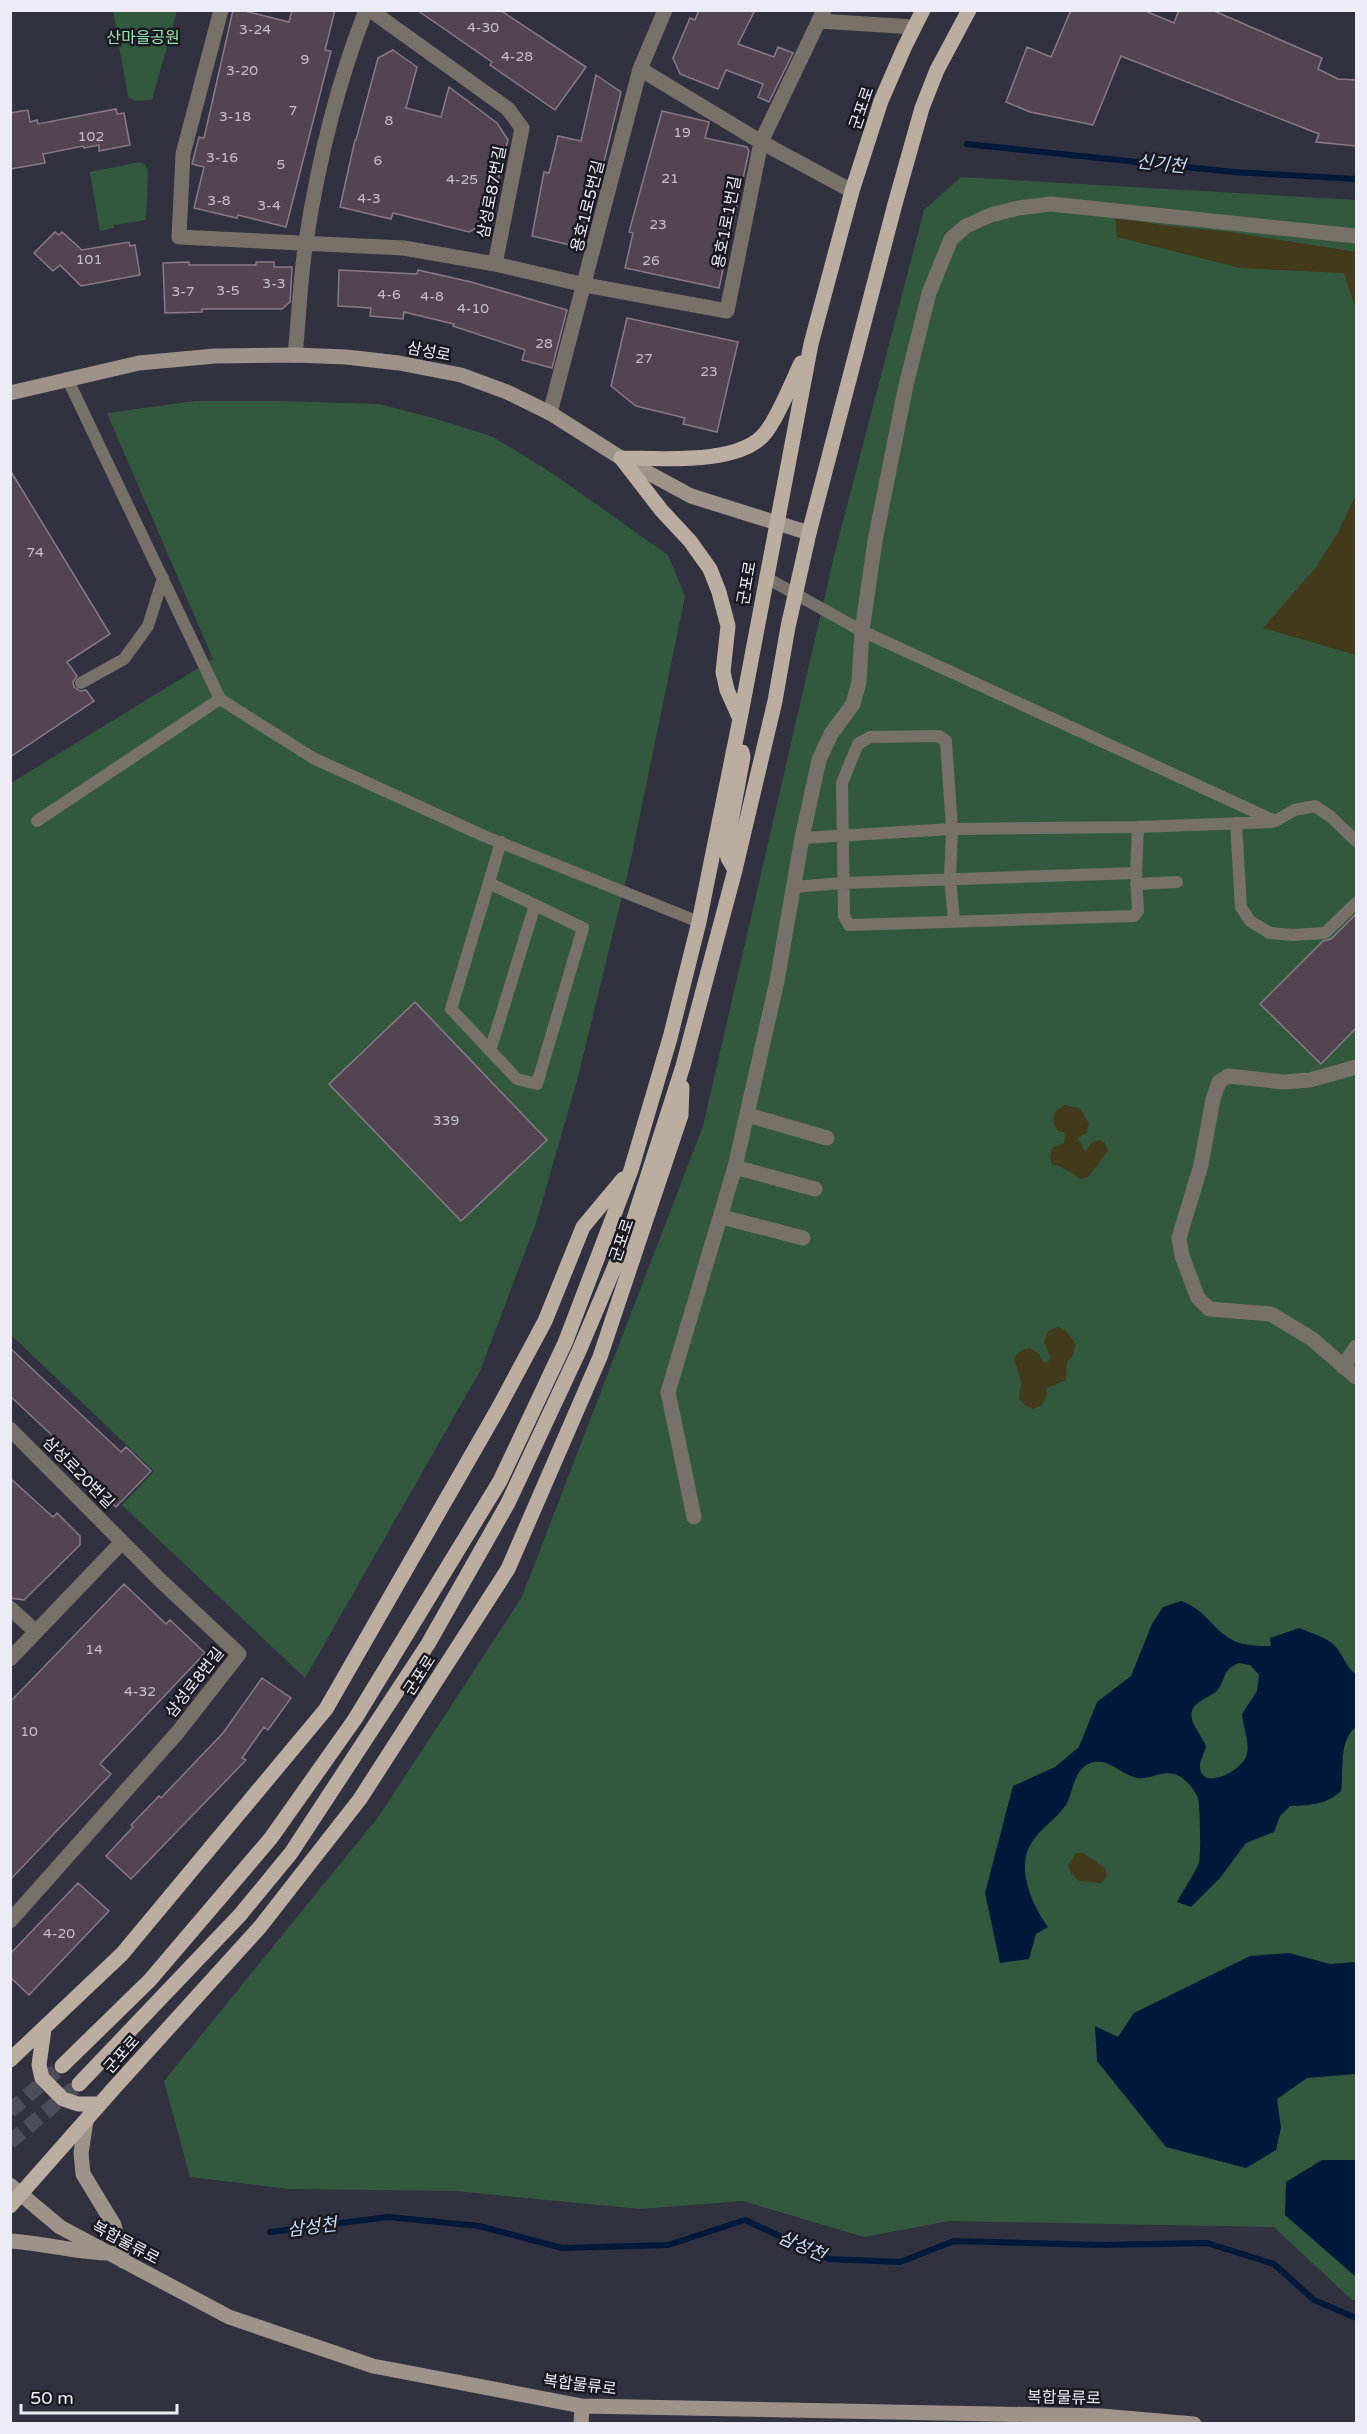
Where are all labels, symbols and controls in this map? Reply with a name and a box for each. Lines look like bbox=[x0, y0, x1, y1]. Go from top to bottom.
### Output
house number: 4-30 bbox=[467, 19, 499, 36]
house number: 3-24 bbox=[239, 21, 271, 38]
park label: 산마을공원 bbox=[106, 28, 180, 48]
house number: 4-28 bbox=[501, 48, 533, 65]
house number: 9 bbox=[301, 51, 309, 68]
house number: 3-20 bbox=[226, 62, 258, 79]
street label: 군포로 bbox=[845, 84, 879, 132]
house number: 7 bbox=[289, 102, 297, 119]
house number: 3-18 bbox=[219, 108, 251, 125]
house number: 8 bbox=[385, 112, 394, 129]
house number: 19 bbox=[673, 124, 691, 141]
house number: 102 bbox=[78, 128, 104, 145]
street label: 삼성로87번길 bbox=[473, 144, 511, 240]
house number: 3-16 bbox=[206, 149, 238, 166]
water label: 신기천 bbox=[1135, 150, 1189, 178]
house number: 6 bbox=[374, 152, 383, 169]
house number: 5 bbox=[277, 156, 285, 173]
street label: 용호1로5번길 bbox=[567, 158, 609, 254]
house number: 21 bbox=[661, 170, 679, 187]
house number: 4-25 bbox=[446, 171, 478, 188]
street label: 용호1로1번길 bbox=[708, 174, 746, 270]
house number: 4-3 bbox=[357, 190, 381, 207]
house number: 3-8 bbox=[207, 192, 231, 209]
house number: 3-4 bbox=[257, 197, 281, 214]
house number: 23 bbox=[649, 216, 667, 233]
house number: 101 bbox=[76, 251, 102, 268]
house number: 26 bbox=[642, 252, 660, 269]
house number: 3-3 bbox=[262, 275, 286, 292]
house number: 3-5 bbox=[216, 282, 240, 299]
house number: 3-7 bbox=[171, 283, 195, 300]
house number: 4-6 bbox=[377, 286, 401, 303]
house number: 4-8 bbox=[420, 288, 444, 305]
house number: 4-10 bbox=[457, 300, 489, 317]
house number: 28 bbox=[535, 335, 553, 352]
street label: 삼성로 bbox=[405, 338, 453, 366]
house number: 27 bbox=[635, 350, 653, 367]
house number: 23 bbox=[700, 363, 718, 380]
house number: 74 bbox=[26, 544, 44, 561]
street label: 군포로 bbox=[733, 559, 761, 607]
house number: 339 bbox=[433, 1112, 459, 1129]
street label: 군포로 bbox=[605, 1216, 639, 1264]
street label: 삼성로20번길 bbox=[38, 1433, 118, 1513]
house number: 14 bbox=[85, 1641, 103, 1658]
street label: 삼성로8번길 bbox=[161, 1643, 228, 1722]
street label: 군포로 bbox=[399, 1651, 440, 1700]
house number: 4-32 bbox=[124, 1683, 156, 1700]
house number: 10 bbox=[20, 1723, 38, 1740]
house number: 4-20 bbox=[43, 1925, 75, 1942]
street label: 군포로 bbox=[100, 2031, 144, 2078]
water label: 삼성천 bbox=[286, 2213, 340, 2241]
street label: 복합물류로 bbox=[88, 2217, 163, 2269]
water label: 삼성천 bbox=[775, 2226, 831, 2267]
street label: 복합물류로 bbox=[542, 2371, 618, 2399]
scale bar bbox=[21, 2377, 177, 2415]
text: 50 m bbox=[30, 2387, 74, 2409]
street label: 복합물류로 bbox=[1027, 2387, 1101, 2409]

